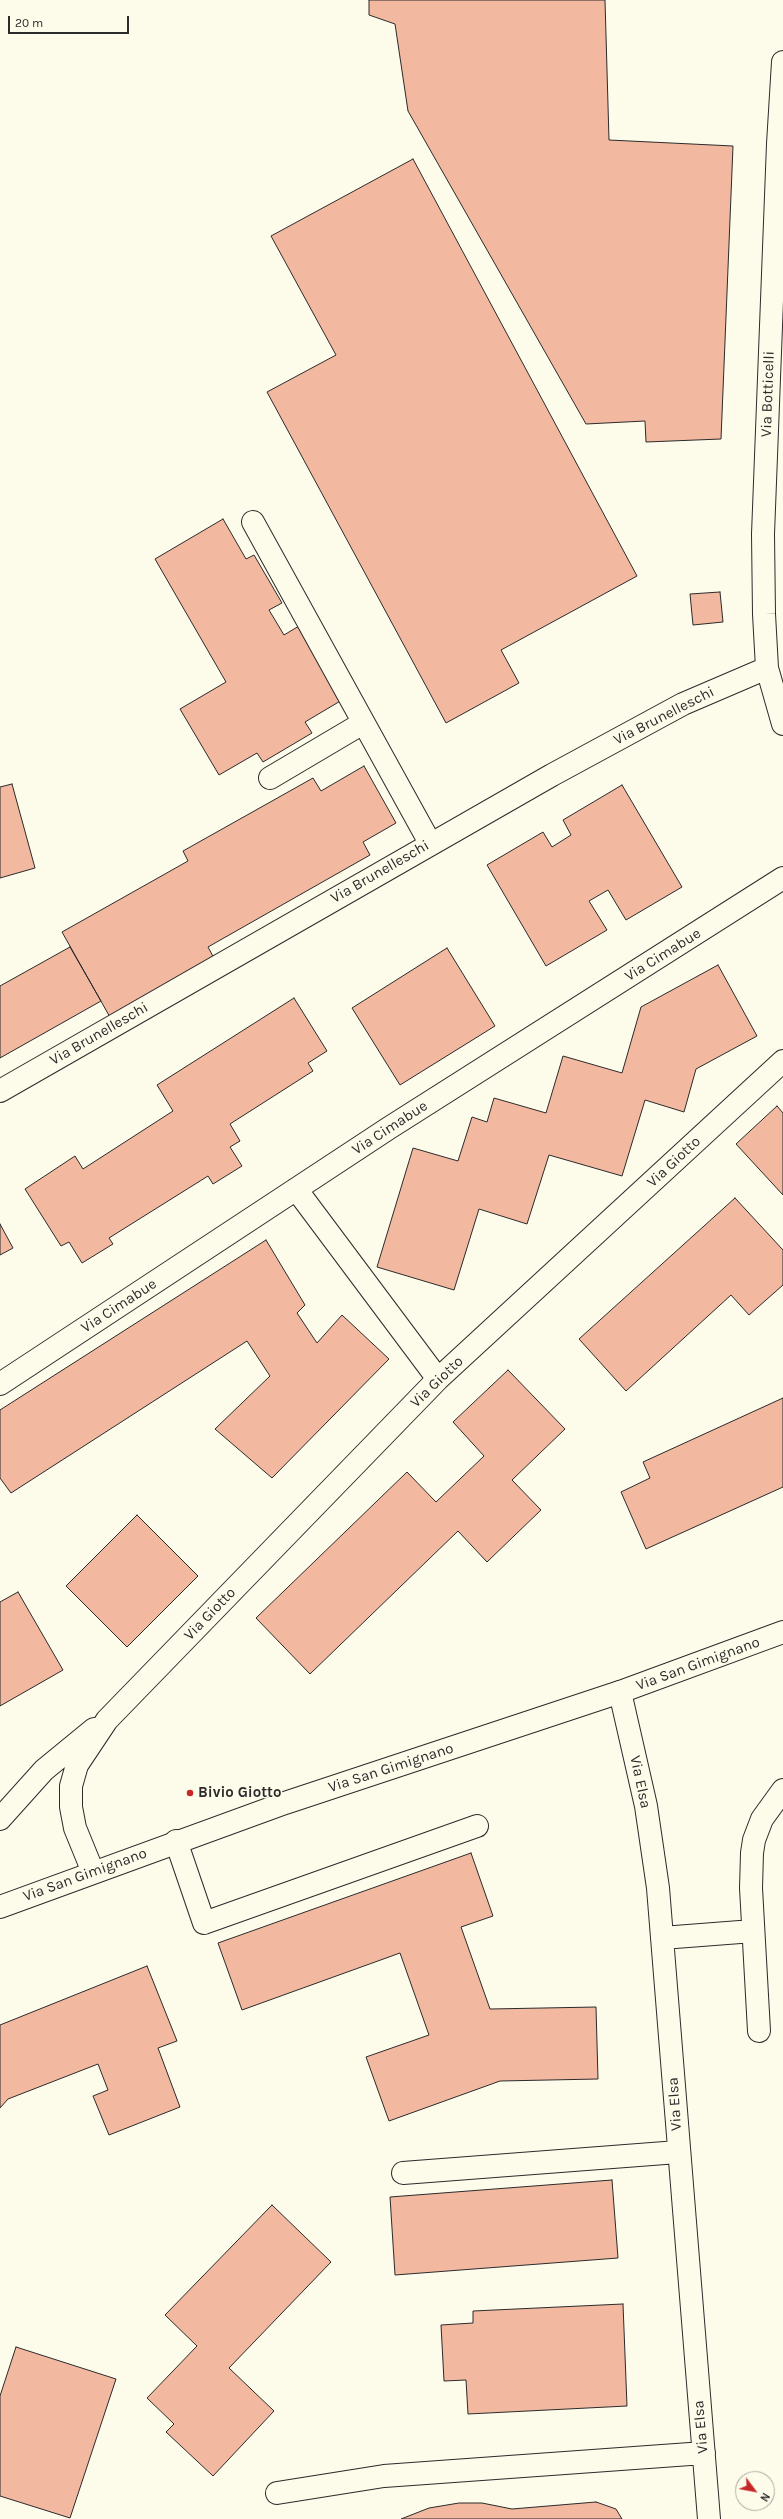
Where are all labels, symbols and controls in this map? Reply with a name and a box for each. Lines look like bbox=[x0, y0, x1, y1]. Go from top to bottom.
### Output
scale bar bbox=[10, 8, 131, 34]
text: 20 m bbox=[15, 16, 43, 30]
street label: Via Botticelli bbox=[757, 351, 779, 437]
street label: Via Brunelleschi bbox=[611, 683, 717, 749]
street label: Via Brunelleschi bbox=[328, 837, 432, 907]
street label: Via Cimabue bbox=[622, 924, 704, 986]
street label: Via Brunelleschi bbox=[47, 999, 151, 1069]
street label: Via Cimabue bbox=[349, 1097, 431, 1159]
street label: Via Giotto bbox=[644, 1133, 704, 1191]
street label: Via Cimabue bbox=[78, 1275, 160, 1337]
street label: Via Giotto bbox=[407, 1352, 467, 1412]
street label: Via Giotto bbox=[180, 1584, 240, 1644]
street label: Via San Gimignano bbox=[634, 1633, 762, 1695]
street label: Via San Gimignano bbox=[326, 1739, 456, 1797]
street label: Via Elsa bbox=[626, 1754, 654, 1810]
place label: Bivio Giotto bbox=[198, 1784, 282, 1802]
marker: Bivio Giotto bbox=[185, 1788, 195, 1798]
street label: Via San Gimignano bbox=[21, 1844, 149, 1906]
street label: Via Elsa bbox=[664, 2077, 686, 2131]
street label: Via Elsa bbox=[690, 2400, 712, 2454]
north arrow bbox=[735, 2471, 775, 2511]
text: N bbox=[757, 2490, 772, 2504]

